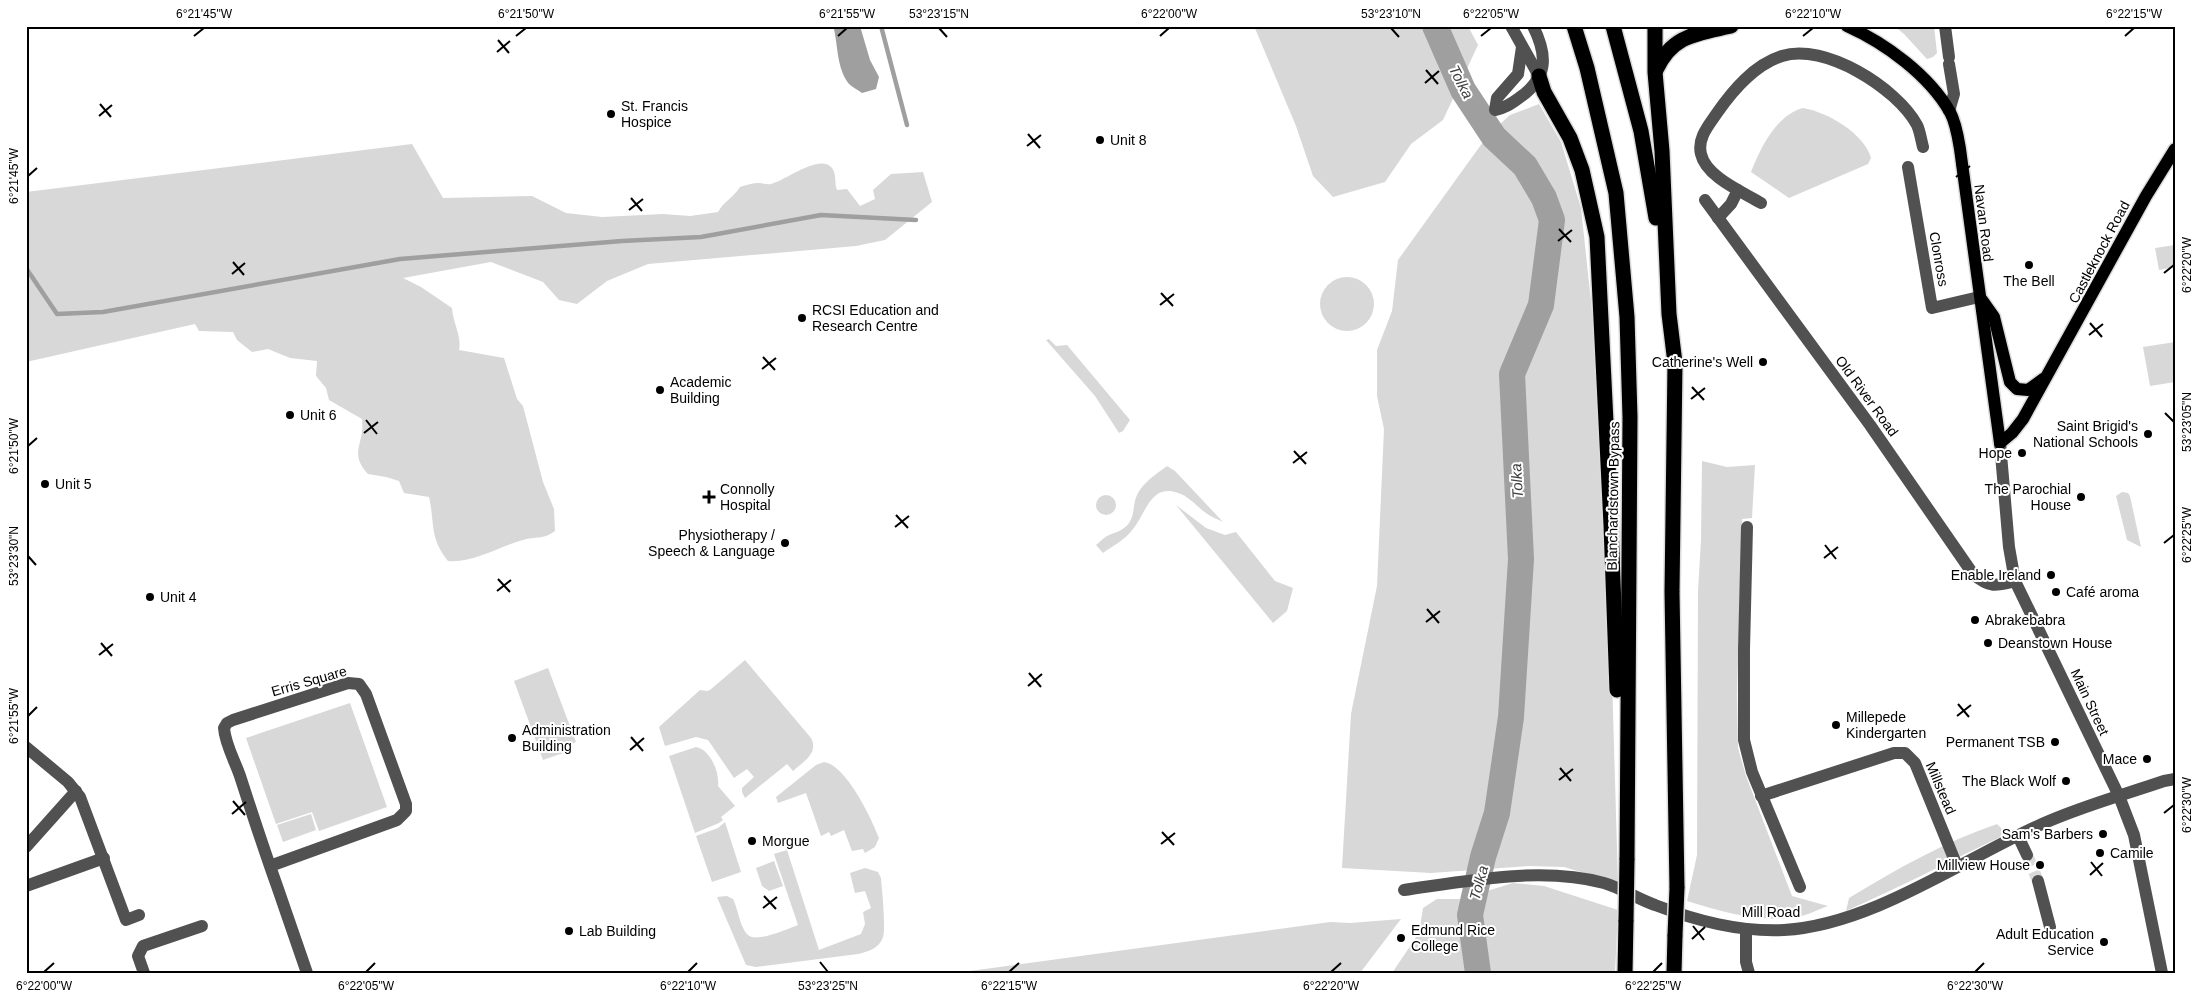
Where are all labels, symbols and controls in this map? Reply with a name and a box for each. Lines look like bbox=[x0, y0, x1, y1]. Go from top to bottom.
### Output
text: 6°21'45"W bbox=[176, 7, 233, 21]
text: 6°21'50"W bbox=[498, 7, 555, 21]
text: 6°21'55"W bbox=[819, 7, 876, 21]
text: 53°23'15"N bbox=[909, 7, 969, 21]
text: 6°22'00"W bbox=[1141, 7, 1198, 21]
text: 53°23'10"N bbox=[1361, 7, 1421, 21]
text: 6°22'05"W bbox=[1463, 7, 1520, 21]
text: 6°22'10"W bbox=[1785, 7, 1842, 21]
text: 6°22'15"W bbox=[2106, 7, 2163, 21]
water label: Tolka bbox=[1446, 62, 1477, 101]
place label: St. Francis Hospice bbox=[621, 98, 688, 130]
marker: St. Francis Hospice bbox=[605, 108, 617, 120]
place label: Unit 8 bbox=[1110, 132, 1147, 148]
marker: Unit 8 bbox=[1094, 134, 1106, 146]
text: 6°21'45"W bbox=[7, 147, 21, 204]
street label: Navan Road bbox=[1971, 183, 1997, 263]
street label: Castleknock Road bbox=[2065, 198, 2133, 306]
street label: Clonross bbox=[1926, 230, 1952, 288]
text: 6°22'20"W bbox=[2180, 236, 2194, 293]
marker: The Bell bbox=[2023, 259, 2035, 271]
place label: The Bell bbox=[2003, 273, 2055, 289]
place label: RCSI Education and Research Centre bbox=[812, 302, 939, 334]
marker: RCSI Education and Research Centre bbox=[796, 312, 808, 324]
street label: Old River Road bbox=[1832, 353, 1902, 439]
place label: Catherine's Well bbox=[1652, 354, 1753, 370]
marker: Catherine's Well bbox=[1757, 356, 1769, 368]
place label: Academic Building bbox=[670, 374, 731, 406]
marker: Academic Building bbox=[654, 384, 666, 396]
text: 53°23'05"N bbox=[2180, 392, 2194, 452]
place label: Unit 6 bbox=[300, 407, 337, 423]
marker: Unit 6 bbox=[284, 409, 296, 421]
text: 6°21'50"W bbox=[7, 417, 21, 474]
place label: Saint Brigid's National Schools bbox=[2033, 418, 2138, 450]
street label: Blanchardstown Bypass bbox=[1604, 421, 1622, 571]
marker: Saint Brigid's National Schools bbox=[2142, 428, 2154, 440]
place label: Hope bbox=[1979, 445, 2012, 461]
marker: Hope bbox=[2016, 447, 2028, 459]
water label: Tolka bbox=[1507, 463, 1526, 499]
place label: Unit 5 bbox=[55, 476, 92, 492]
marker: Unit 5 bbox=[39, 478, 51, 490]
place label: Connolly Hospital bbox=[720, 481, 774, 513]
place label: The Parochial House bbox=[1985, 481, 2071, 513]
marker: Connolly Hospital bbox=[702, 490, 716, 504]
marker: The Parochial House bbox=[2075, 491, 2087, 503]
text: 6°22'25"W bbox=[2180, 506, 2194, 563]
text: 53°23'30"N bbox=[7, 526, 21, 586]
place label: Physiotherapy / Speech & Language bbox=[648, 527, 775, 559]
marker: Physiotherapy / Speech & Language bbox=[779, 537, 791, 549]
place label: Enable Ireland bbox=[1951, 567, 2041, 583]
marker: Enable Ireland bbox=[2045, 569, 2057, 581]
place label: Café aroma bbox=[2066, 584, 2139, 600]
marker: Café aroma bbox=[2050, 586, 2062, 598]
place label: Unit 4 bbox=[160, 589, 197, 605]
marker: Unit 4 bbox=[144, 591, 156, 603]
place label: Abrakebabra bbox=[1985, 612, 2065, 628]
marker: Abrakebabra bbox=[1969, 614, 1981, 626]
place label: Deanstown House bbox=[1998, 635, 2113, 651]
marker: Deanstown House bbox=[1982, 637, 1994, 649]
street label: Erris Square bbox=[269, 663, 349, 699]
street label: Main Street bbox=[2068, 666, 2112, 738]
text: 6°21'55"W bbox=[7, 687, 21, 744]
place label: Millepede Kindergarten bbox=[1846, 709, 1926, 741]
marker: Millepede Kindergarten bbox=[1830, 719, 1842, 731]
place label: Administration Building bbox=[522, 722, 611, 754]
marker: Administration Building bbox=[506, 732, 518, 744]
place label: Permanent TSB bbox=[1946, 734, 2045, 750]
marker: Permanent TSB bbox=[2049, 736, 2061, 748]
place label: Mace bbox=[2103, 751, 2137, 767]
marker: Mace bbox=[2141, 753, 2153, 765]
street label: Millstead bbox=[1923, 759, 1959, 817]
place label: The Black Wolf bbox=[1962, 773, 2056, 789]
marker: The Black Wolf bbox=[2060, 775, 2072, 787]
text: 6°22'30"W bbox=[2180, 776, 2194, 833]
place label: Sam's Barbers bbox=[2002, 826, 2093, 842]
marker: Sam's Barbers bbox=[2097, 828, 2109, 840]
place label: Morgue bbox=[762, 833, 810, 849]
marker: Morgue bbox=[746, 835, 758, 847]
place label: Camile bbox=[2110, 845, 2154, 861]
marker: Camile bbox=[2094, 847, 2106, 859]
place label: Millview House bbox=[1937, 857, 2030, 873]
marker: Millview House bbox=[2034, 859, 2046, 871]
water label: Tolka bbox=[1466, 864, 1491, 902]
street label: Mill Road bbox=[1742, 904, 1800, 920]
place label: Edmund Rice College bbox=[1411, 922, 1495, 954]
place label: Lab Building bbox=[579, 923, 656, 939]
marker: Lab Building bbox=[563, 925, 575, 937]
place label: Adult Education Service bbox=[1996, 926, 2094, 958]
marker: Edmund Rice College bbox=[1395, 932, 1407, 944]
marker: Adult Education Service bbox=[2098, 936, 2110, 948]
text: 6°22'00"W bbox=[16, 979, 73, 993]
text: 6°22'05"W bbox=[338, 979, 395, 993]
text: 6°22'10"W bbox=[660, 979, 717, 993]
text: 53°23'25"N bbox=[798, 979, 858, 993]
text: 6°22'15"W bbox=[981, 979, 1038, 993]
text: 6°22'20"W bbox=[1303, 979, 1360, 993]
text: 6°22'25"W bbox=[1625, 979, 1682, 993]
text: 6°22'30"W bbox=[1947, 979, 2004, 993]

